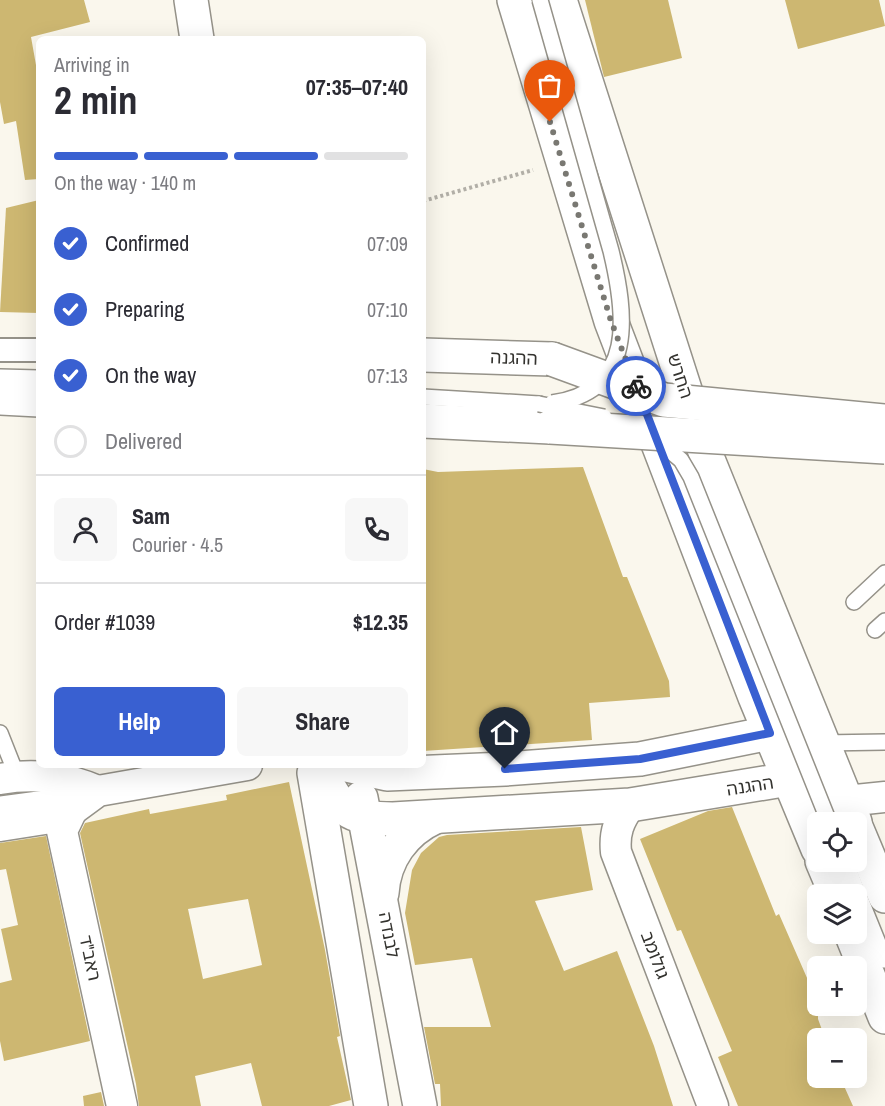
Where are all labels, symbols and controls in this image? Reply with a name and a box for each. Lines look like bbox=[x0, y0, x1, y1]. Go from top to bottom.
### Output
text: Arriving in bbox=[54, 51, 130, 78]
pin bbox=[524, 60, 575, 122]
icon: bag bbox=[533, 69, 566, 102]
text: 07:35–07:40 bbox=[306, 72, 408, 102]
text: 2 min bbox=[54, 74, 138, 126]
text: On the way · 140 m bbox=[54, 169, 196, 196]
icon: check bbox=[54, 227, 87, 260]
text: Confirmed bbox=[105, 228, 189, 258]
text: 07:09 bbox=[367, 230, 408, 257]
icon: check bbox=[54, 293, 87, 326]
text: Preparing bbox=[105, 294, 184, 324]
text: 07:10 bbox=[367, 296, 408, 323]
street label: ההגנה bbox=[490, 344, 538, 371]
street label: החרש bbox=[662, 350, 699, 401]
courier bbox=[606, 356, 666, 416]
icon: check bbox=[54, 359, 87, 392]
text: On the way bbox=[105, 360, 196, 390]
text: 07:13 bbox=[367, 362, 408, 389]
icon: bike bbox=[620, 370, 653, 403]
text: Delivered bbox=[105, 426, 182, 456]
button: person bbox=[54, 498, 117, 561]
button: phone bbox=[345, 498, 408, 561]
text: Sam bbox=[132, 501, 170, 531]
text: Courier · 4.5 bbox=[132, 531, 223, 558]
text: Order #1039 bbox=[54, 607, 155, 637]
text: $12.35 bbox=[353, 607, 408, 637]
button: Help bbox=[54, 687, 225, 756]
button: Share bbox=[237, 687, 408, 756]
pin bbox=[479, 707, 530, 769]
icon: home bbox=[488, 716, 521, 749]
street label: ההגנה bbox=[725, 769, 775, 802]
map controls bbox=[807, 812, 867, 1088]
button: locate bbox=[807, 812, 867, 872]
button: layers bbox=[807, 884, 867, 944]
street label: לבנדה bbox=[373, 910, 406, 960]
street label: גולומב bbox=[635, 927, 676, 982]
street label: ראב"ד bbox=[73, 933, 108, 983]
button: + bbox=[807, 956, 867, 1016]
button: − bbox=[807, 1028, 867, 1088]

